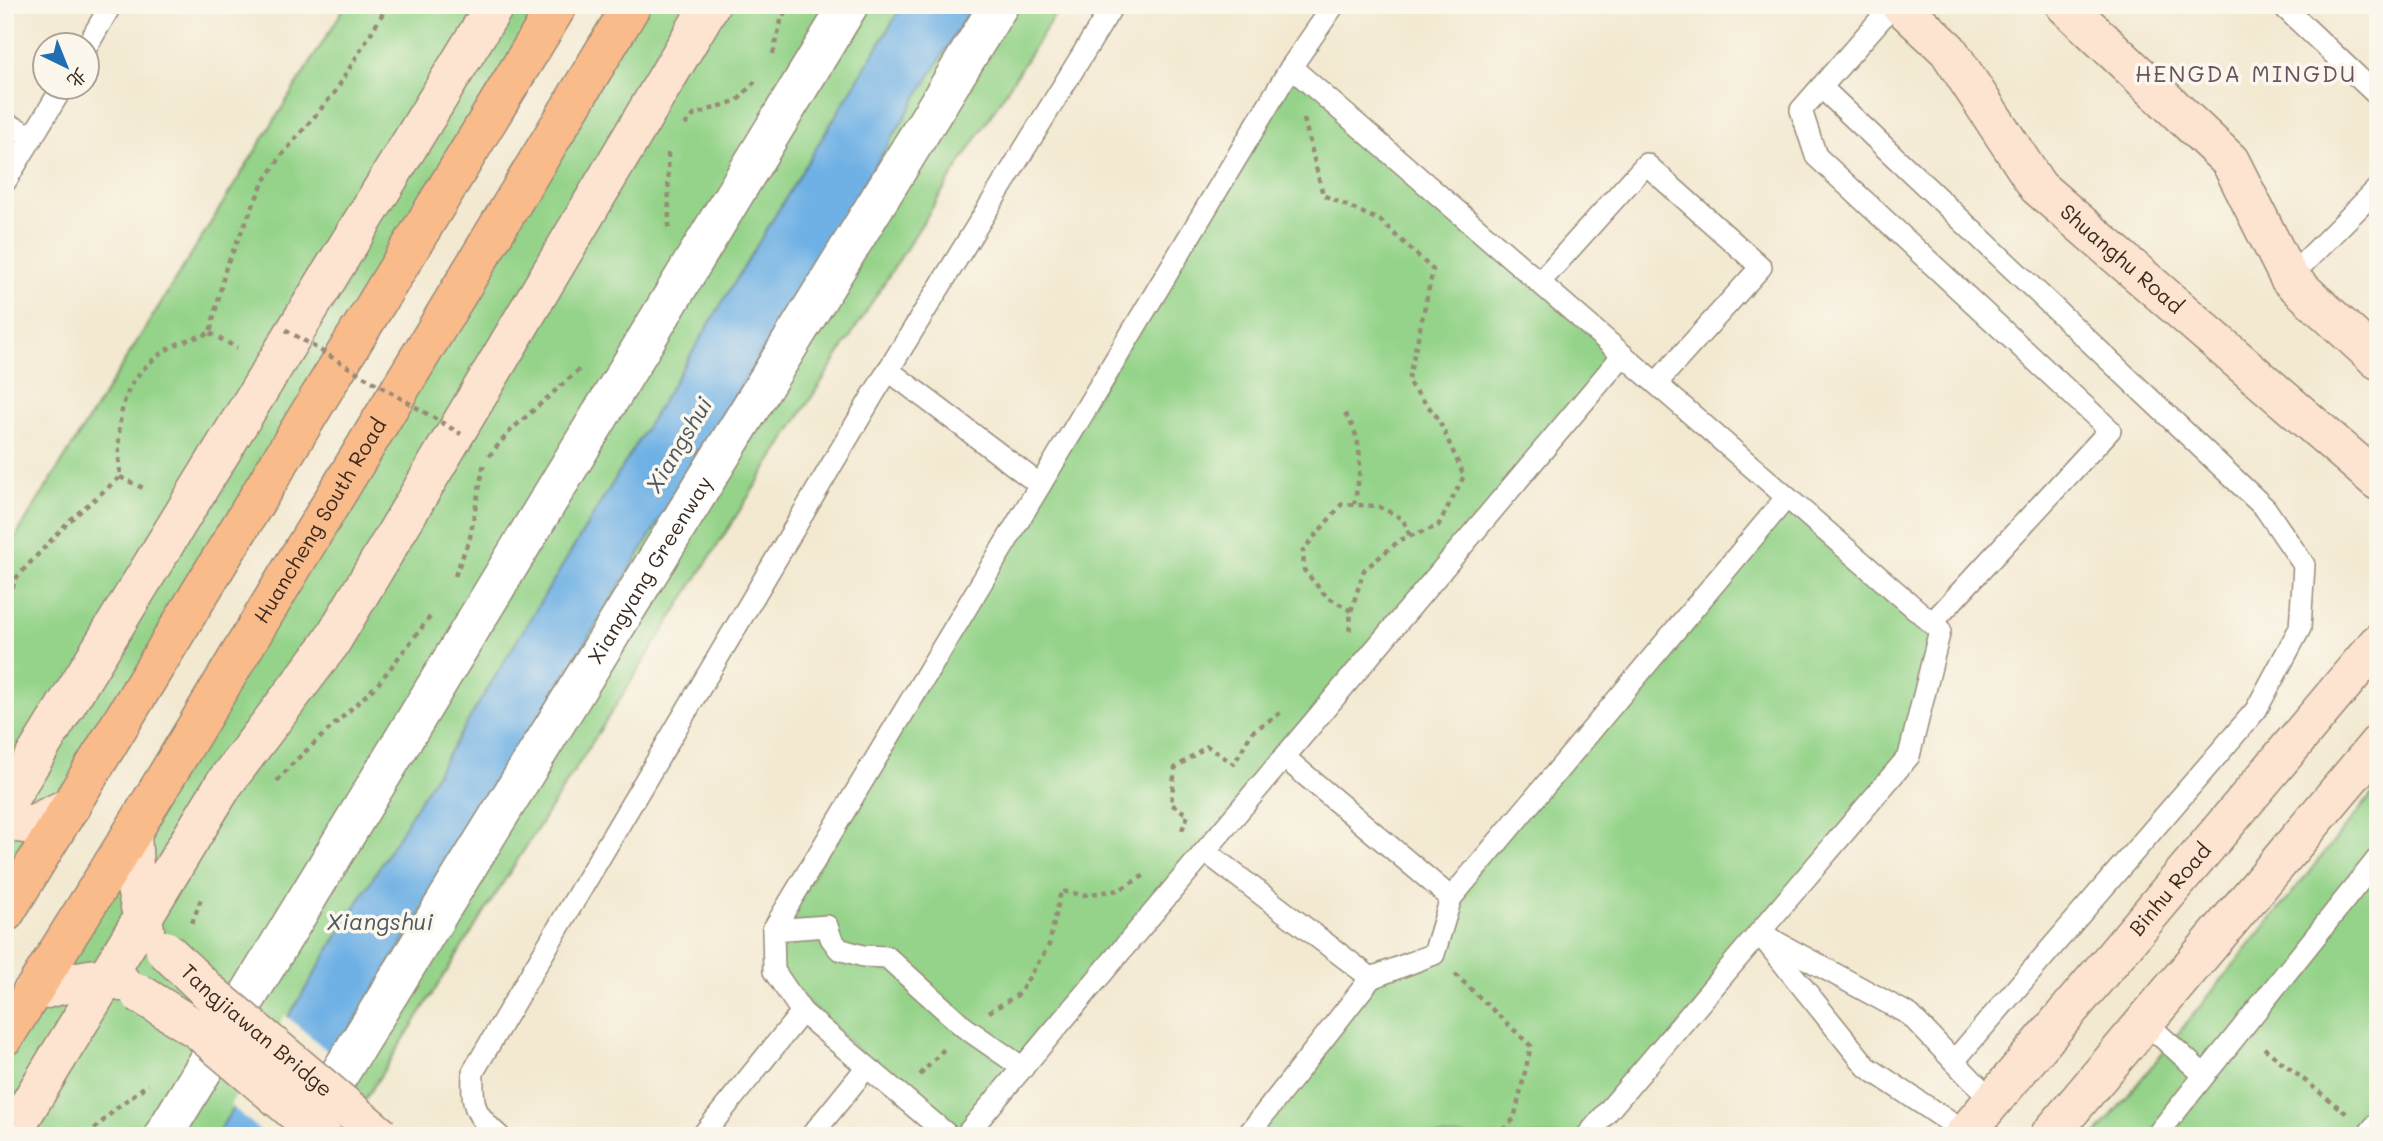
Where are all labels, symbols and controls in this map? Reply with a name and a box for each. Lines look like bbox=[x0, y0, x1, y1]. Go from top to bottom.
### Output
north arrow bbox=[32, 32, 102, 102]
district label: HENGDA MINGDU bbox=[2135, 58, 2357, 88]
text: 北 bbox=[62, 63, 93, 94]
street label: Shuanghu Road bbox=[2055, 197, 2190, 319]
water label: Xiangshui bbox=[638, 391, 718, 498]
street label: Huancheng South Road bbox=[247, 413, 391, 628]
street label: Xiangyang Greenway bbox=[581, 470, 717, 668]
street label: Binhu Road bbox=[2122, 837, 2216, 941]
water label: Xiangshui bbox=[327, 906, 433, 936]
street label: Tangjiawan Bridge bbox=[176, 957, 339, 1102]

